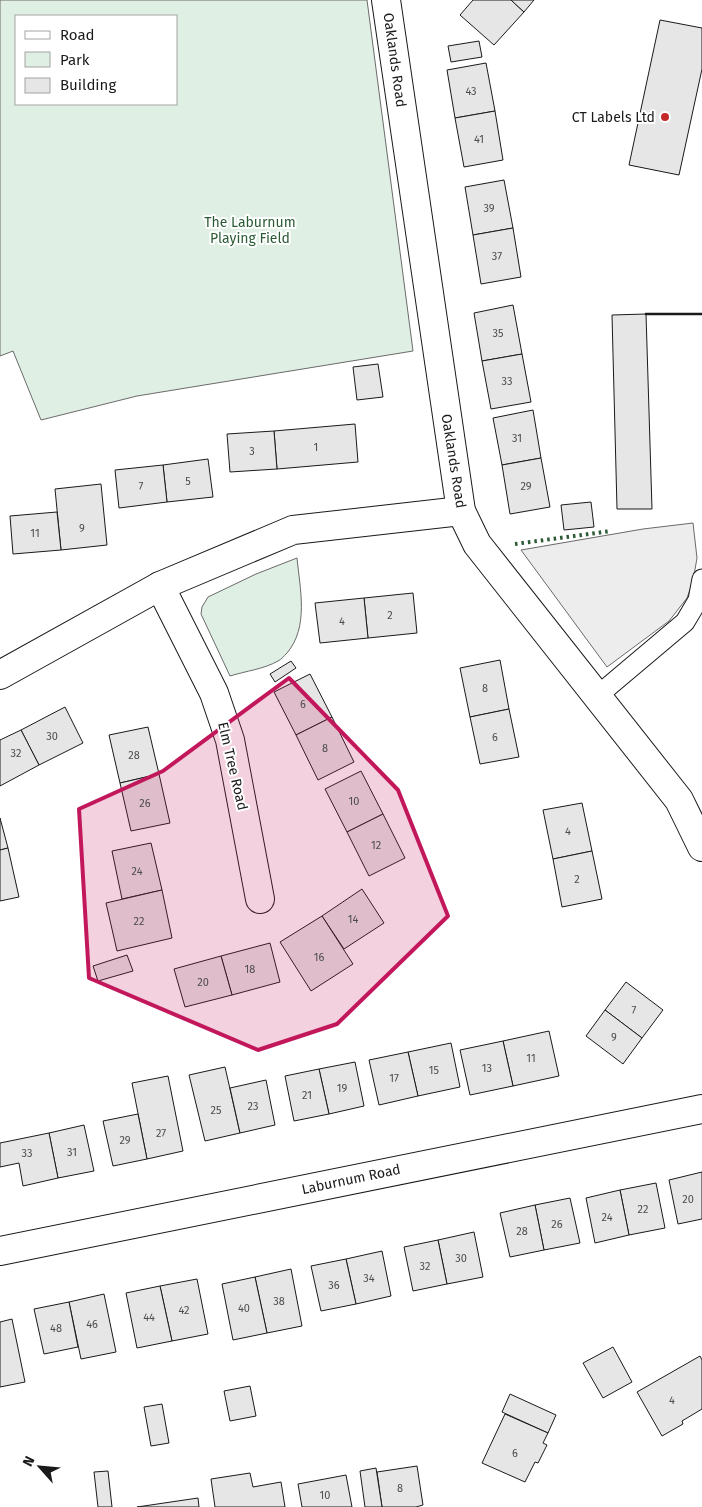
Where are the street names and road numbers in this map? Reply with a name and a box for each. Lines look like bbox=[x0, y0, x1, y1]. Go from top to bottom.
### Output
street label: Oaklands Road bbox=[379, 12, 410, 108]
street label: Oaklands Road bbox=[438, 413, 469, 509]
street label: Elm Tree Road bbox=[214, 720, 251, 812]
street label: Laburnum Road bbox=[300, 1161, 402, 1198]

